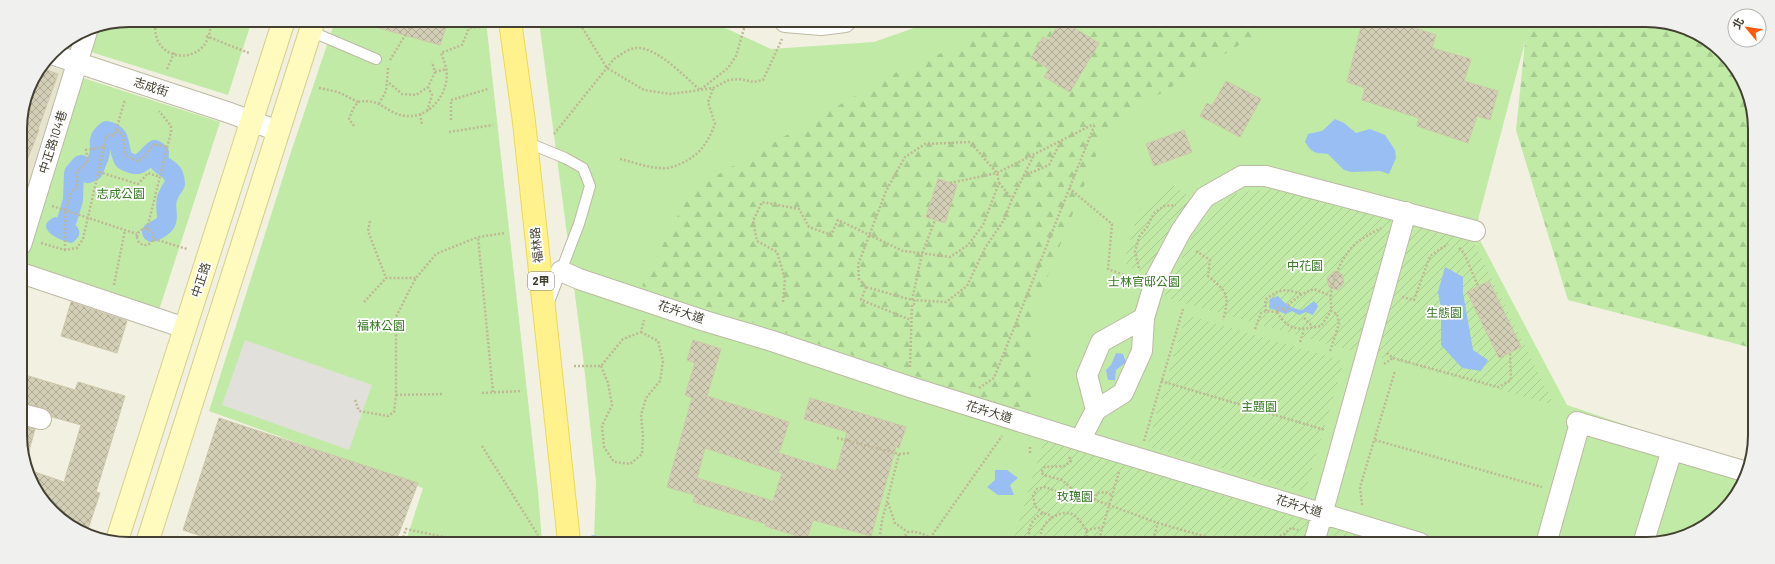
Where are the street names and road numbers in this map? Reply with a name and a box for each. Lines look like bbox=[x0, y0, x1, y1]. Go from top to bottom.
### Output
street label: 志成街 bbox=[132, 74, 171, 98]
street label: 中正路104巷 bbox=[35, 108, 69, 175]
street label: 福林路 bbox=[527, 226, 545, 264]
street label: 中正路 bbox=[188, 260, 212, 299]
road number: 2甲 bbox=[528, 272, 554, 290]
street label: 花卉大道 bbox=[656, 297, 706, 325]
street label: 花卉大道 bbox=[964, 397, 1014, 425]
street label: 花卉大道 bbox=[1274, 491, 1324, 519]

